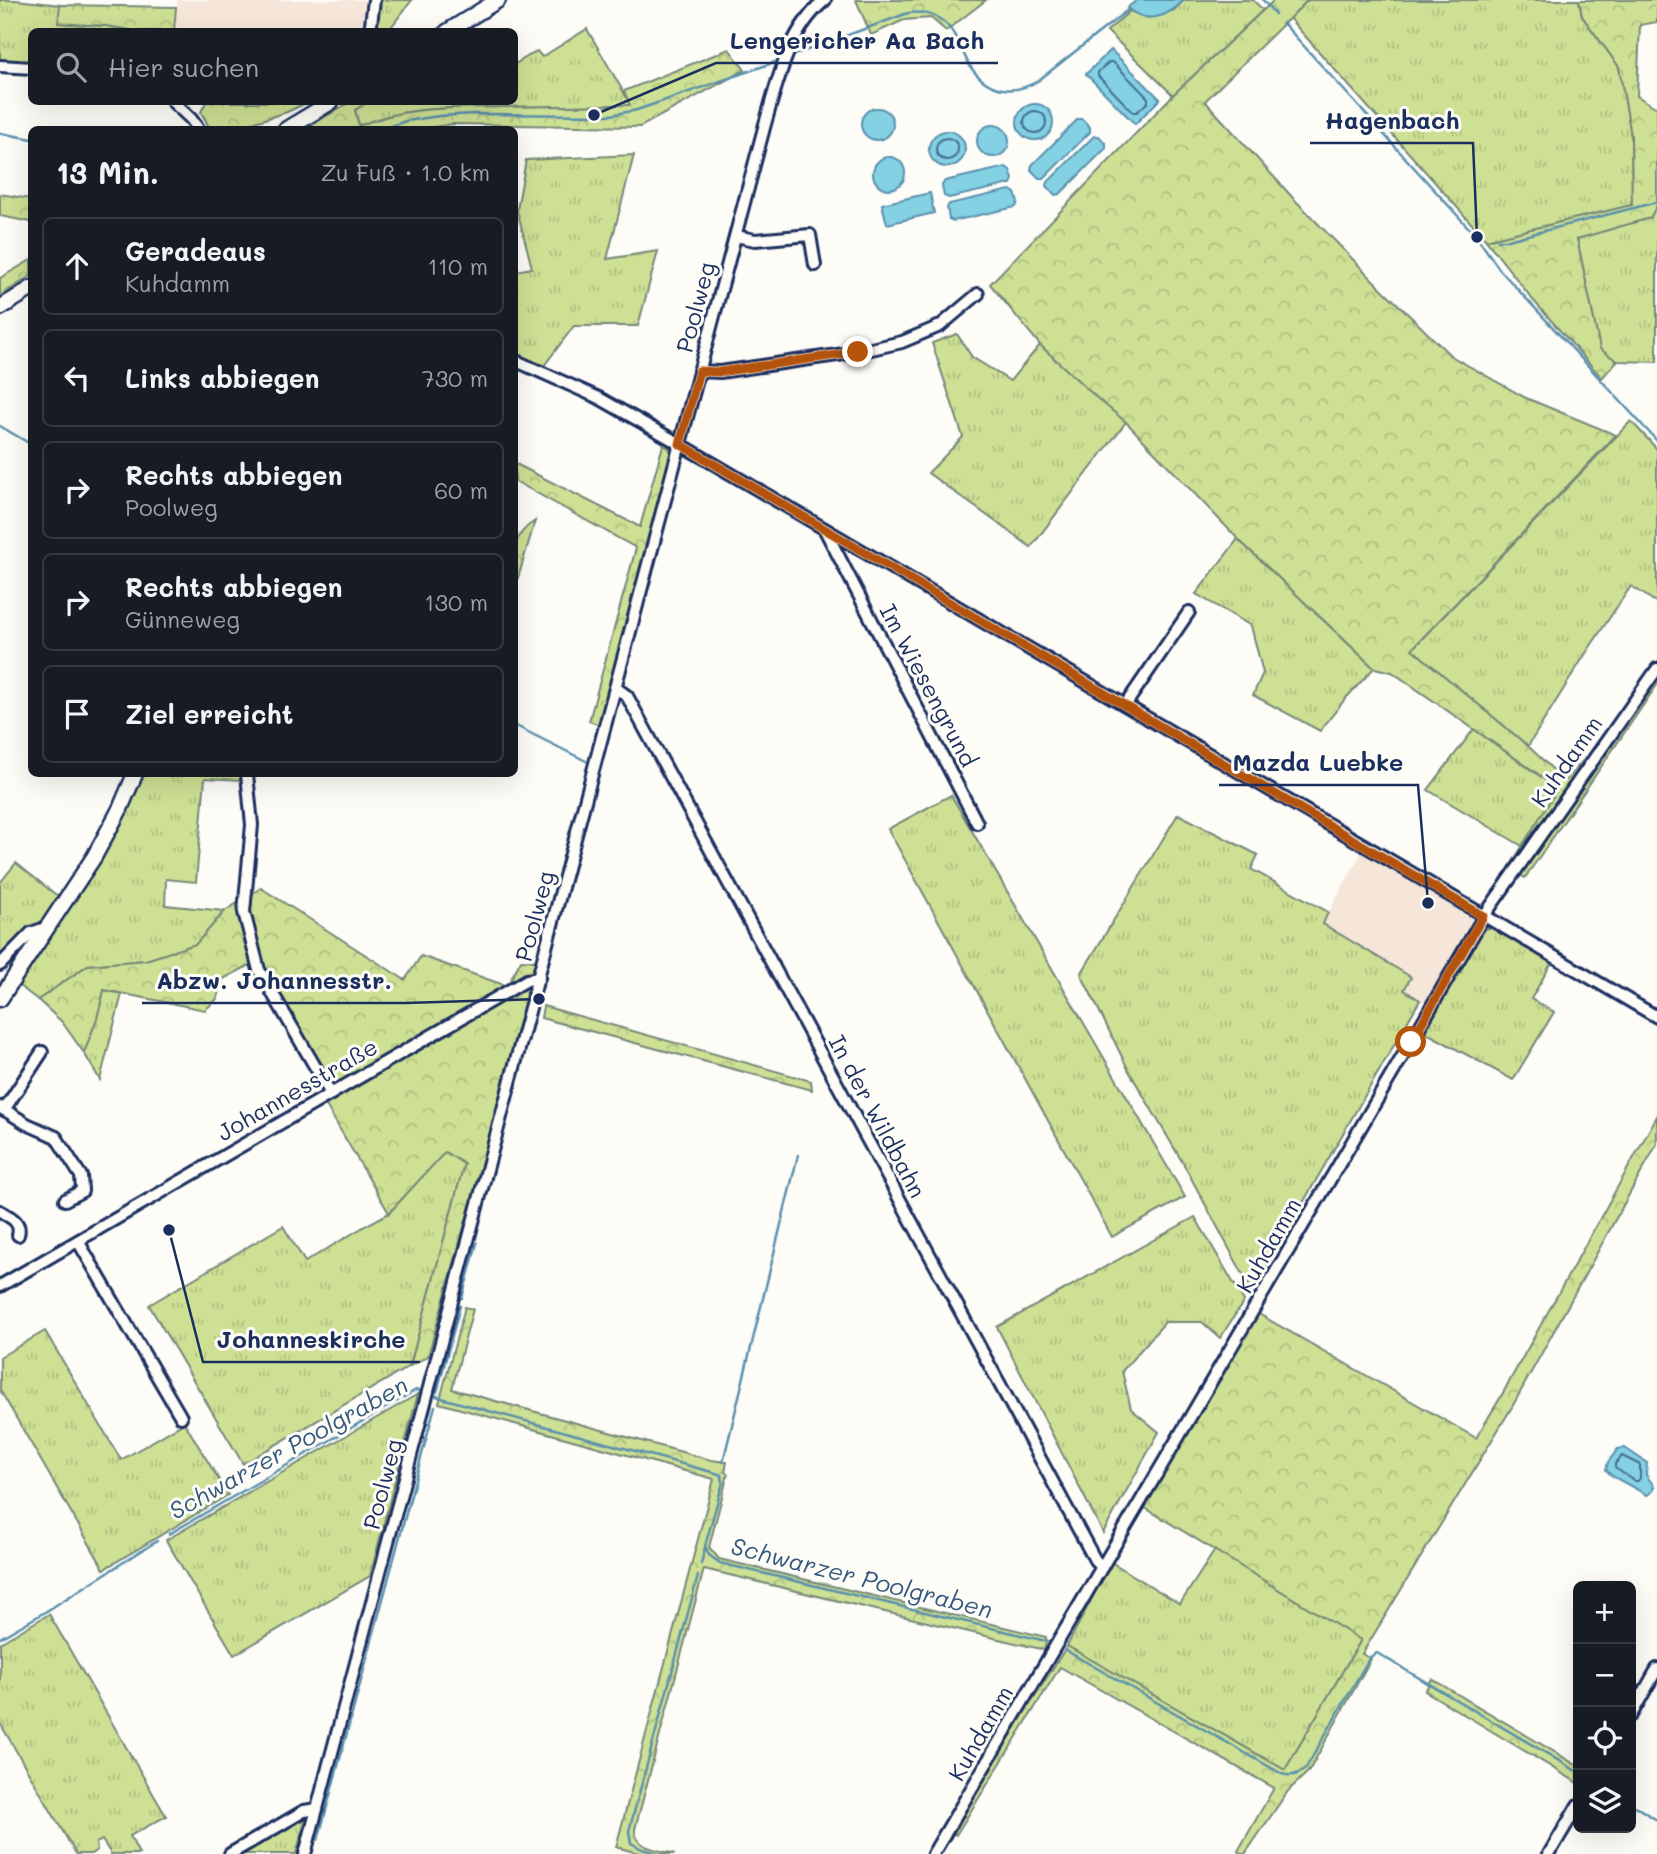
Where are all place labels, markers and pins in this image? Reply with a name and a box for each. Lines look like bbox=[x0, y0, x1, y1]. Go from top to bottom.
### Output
callout: Lengericher Aa Bach bbox=[716, 18, 998, 63]
callout: Hagenbach bbox=[1310, 98, 1473, 143]
callout: Mazda Luebke bbox=[1219, 740, 1418, 785]
callout: Abzw. Johannesstr. bbox=[142, 958, 406, 1003]
callout: Johanneskirche bbox=[203, 1317, 420, 1362]

